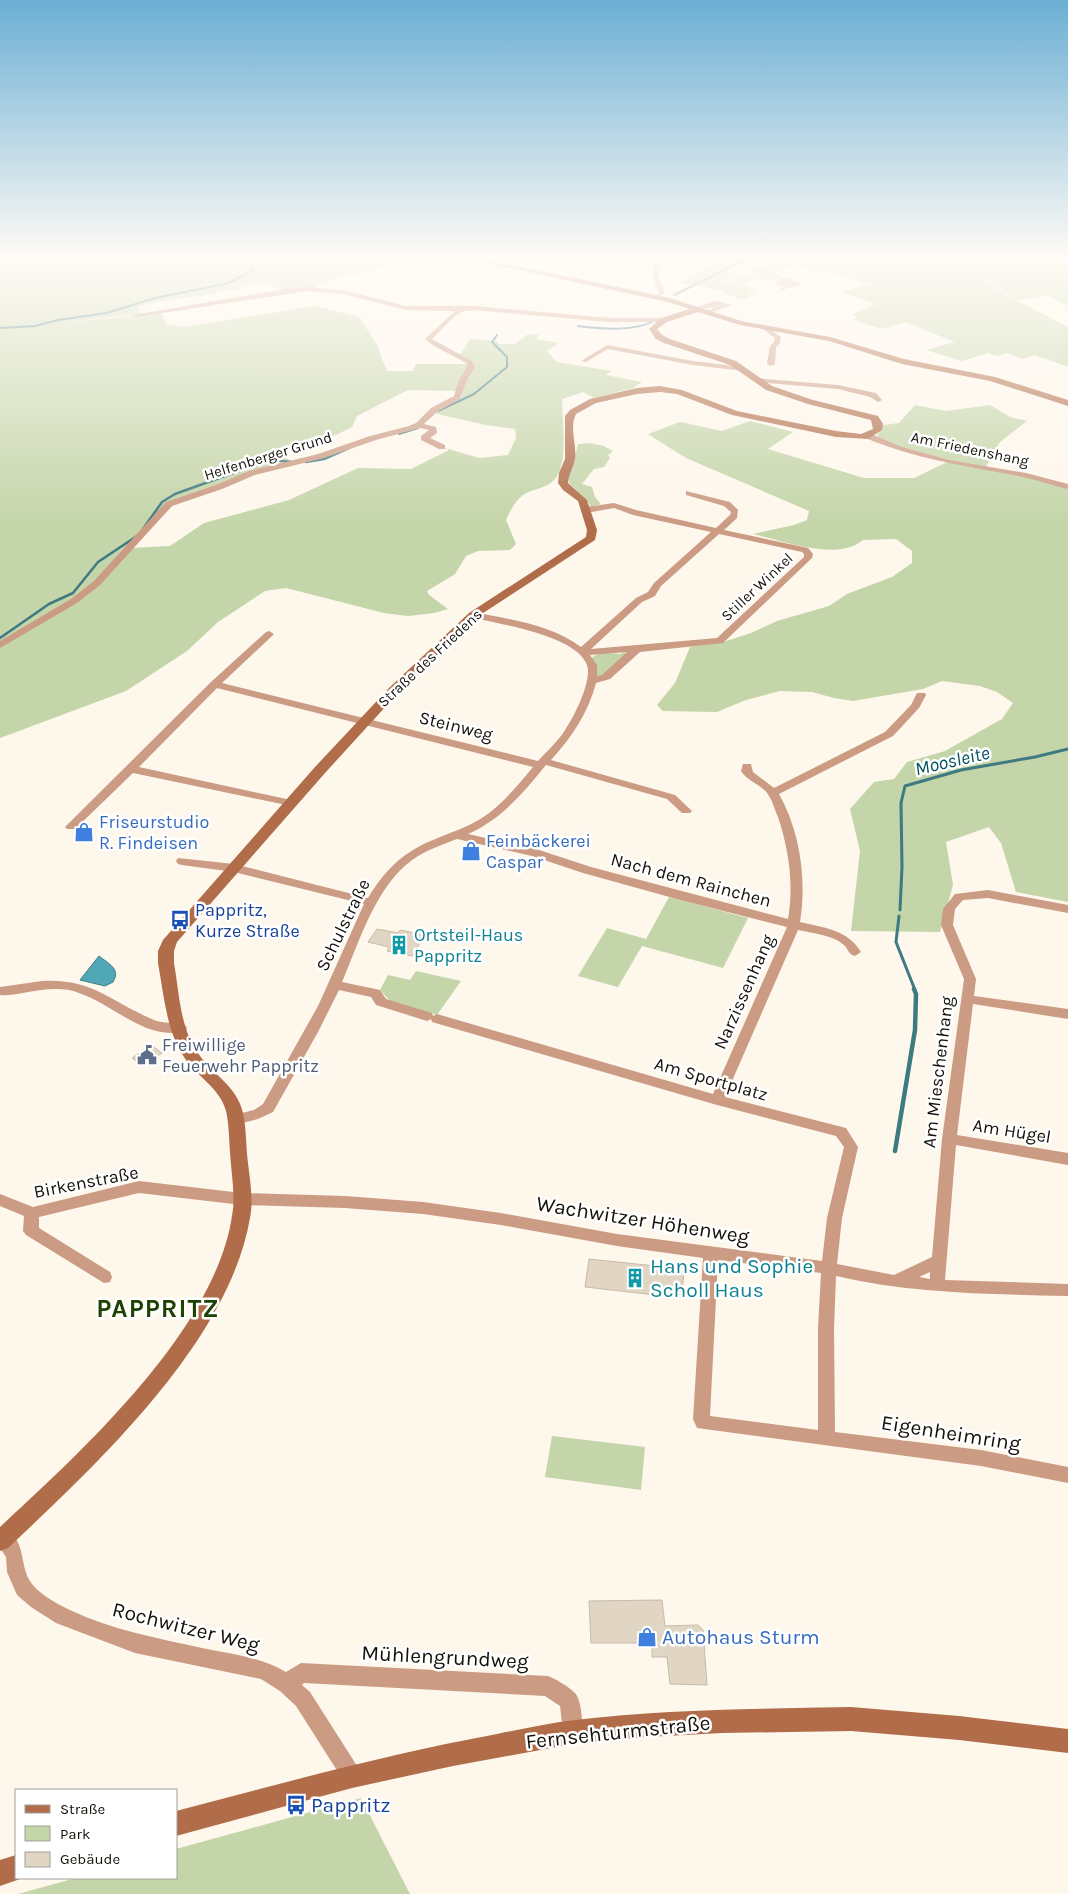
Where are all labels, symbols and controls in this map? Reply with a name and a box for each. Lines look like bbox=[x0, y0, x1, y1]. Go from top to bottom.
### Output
street label: Helfenberger Grund bbox=[202, 428, 334, 484]
street label: Am Friedenshang bbox=[909, 428, 1031, 470]
street label: Stiller Winkel bbox=[717, 549, 797, 625]
street label: Straße des Friedens bbox=[374, 605, 486, 711]
street label: Steinweg bbox=[417, 706, 495, 746]
water label: Moosleite bbox=[913, 742, 992, 780]
place label: Friseurstudio R. Findeisen bbox=[99, 811, 209, 854]
shop icon: Friseurstudio R. Findeisen bbox=[73, 821, 95, 843]
place label: Feinbäckerei Caspar bbox=[486, 830, 591, 873]
shop icon: Feinbäckerei Caspar bbox=[460, 840, 482, 862]
street label: Nach dem Rainchen bbox=[608, 848, 774, 912]
street label: Schulstraße bbox=[311, 875, 375, 975]
place label: Pappritz, Kurze Straße bbox=[195, 899, 300, 942]
bus stop icon: Pappritz, Kurze Straße bbox=[169, 909, 191, 931]
place label: Ortsteil-Haus Pappritz bbox=[414, 924, 523, 967]
street label: Narzissenhang bbox=[709, 931, 779, 1053]
building icon: Ortsteil-Haus Pappritz bbox=[388, 934, 410, 956]
street label: Am Mieschenhang bbox=[918, 995, 958, 1149]
place label: Freiwillige Feuerwehr Pappritz bbox=[162, 1034, 319, 1077]
public building icon: Freiwillige Feuerwehr Pappritz bbox=[136, 1044, 158, 1066]
street label: Am Sportplatz bbox=[652, 1052, 770, 1106]
street label: Am Hügel bbox=[971, 1114, 1053, 1148]
street label: Birkenstraße bbox=[32, 1161, 140, 1203]
street label: Wachwitzer Höhenweg bbox=[535, 1191, 751, 1249]
place label: Hans und Sophie Scholl Haus bbox=[650, 1254, 813, 1302]
building icon: Hans und Sophie Scholl Haus bbox=[624, 1267, 646, 1289]
district label: PAPPRITZ bbox=[96, 1293, 220, 1324]
street label: Eigenheimring bbox=[879, 1410, 1023, 1456]
street label: Rochwitzer Weg bbox=[110, 1597, 262, 1657]
place label: Autohaus Sturm bbox=[662, 1625, 820, 1649]
shop icon: Autohaus Sturm bbox=[636, 1626, 658, 1648]
street label: Mühlengrundweg bbox=[361, 1641, 529, 1673]
street label: Fernsehturmstraße bbox=[524, 1710, 712, 1754]
legend bbox=[15, 1789, 178, 1879]
place label: Pappritz bbox=[311, 1793, 390, 1817]
bus stop icon: Pappritz bbox=[285, 1794, 307, 1816]
text: Straße bbox=[60, 1800, 105, 1818]
text: Park bbox=[60, 1825, 90, 1843]
text: Gebäude bbox=[60, 1850, 120, 1868]

